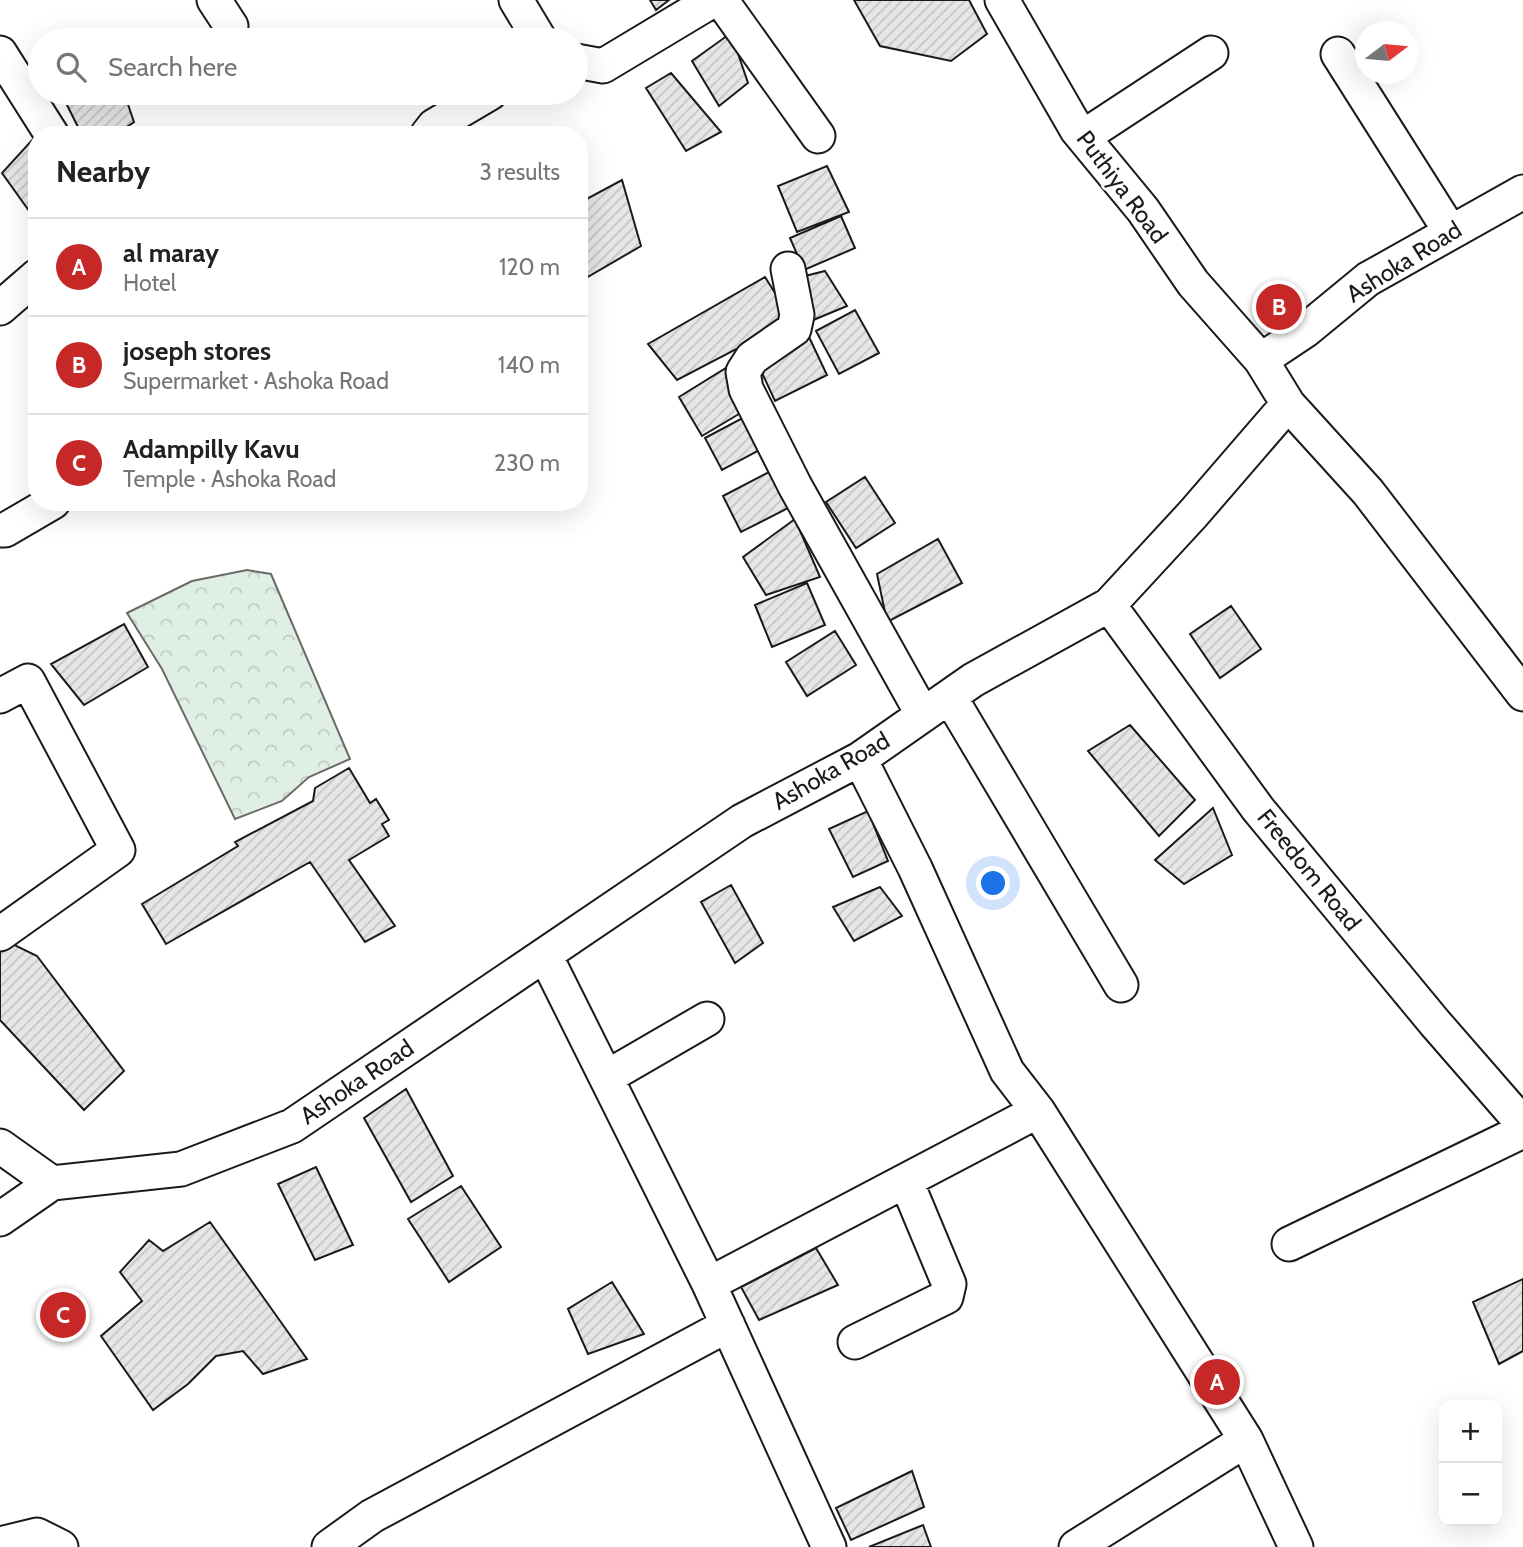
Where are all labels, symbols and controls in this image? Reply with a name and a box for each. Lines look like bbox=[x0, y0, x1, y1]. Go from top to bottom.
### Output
north arrow bbox=[1355, 21, 1418, 84]
search box bbox=[28, 28, 588, 105]
icon: search bbox=[52, 48, 90, 86]
text: Search here bbox=[108, 51, 237, 83]
street label: Puthiya Road bbox=[1071, 125, 1174, 249]
text: Nearby bbox=[56, 153, 150, 190]
text: 3 results bbox=[479, 158, 560, 186]
street label: Ashoka Road bbox=[1341, 215, 1467, 308]
text: al maray bbox=[123, 237, 219, 269]
text: A bbox=[72, 253, 86, 281]
text: 120 m bbox=[499, 253, 560, 281]
text: Hotel bbox=[123, 269, 176, 297]
pin: B bbox=[1256, 281, 1302, 333]
text: joseph stores bbox=[123, 335, 271, 367]
text: B bbox=[72, 351, 86, 379]
text: 140 m bbox=[498, 351, 560, 379]
text: Supermarket · Ashoka Road bbox=[123, 367, 389, 395]
text: Adampilly Kavu bbox=[123, 433, 300, 465]
text: C bbox=[72, 449, 86, 477]
text: 230 m bbox=[494, 449, 560, 477]
text: Temple · Ashoka Road bbox=[123, 465, 336, 493]
street label: Ashoka Road bbox=[767, 725, 895, 816]
street label: Freedom Road bbox=[1251, 803, 1367, 936]
your location bbox=[976, 866, 1010, 900]
street label: Ashoka Road bbox=[294, 1033, 419, 1130]
pin: C bbox=[40, 1289, 86, 1341]
pin: A bbox=[1194, 1356, 1240, 1408]
map controls bbox=[1439, 1400, 1502, 1526]
button: + bbox=[1439, 1400, 1502, 1463]
button: − bbox=[1439, 1463, 1502, 1526]

